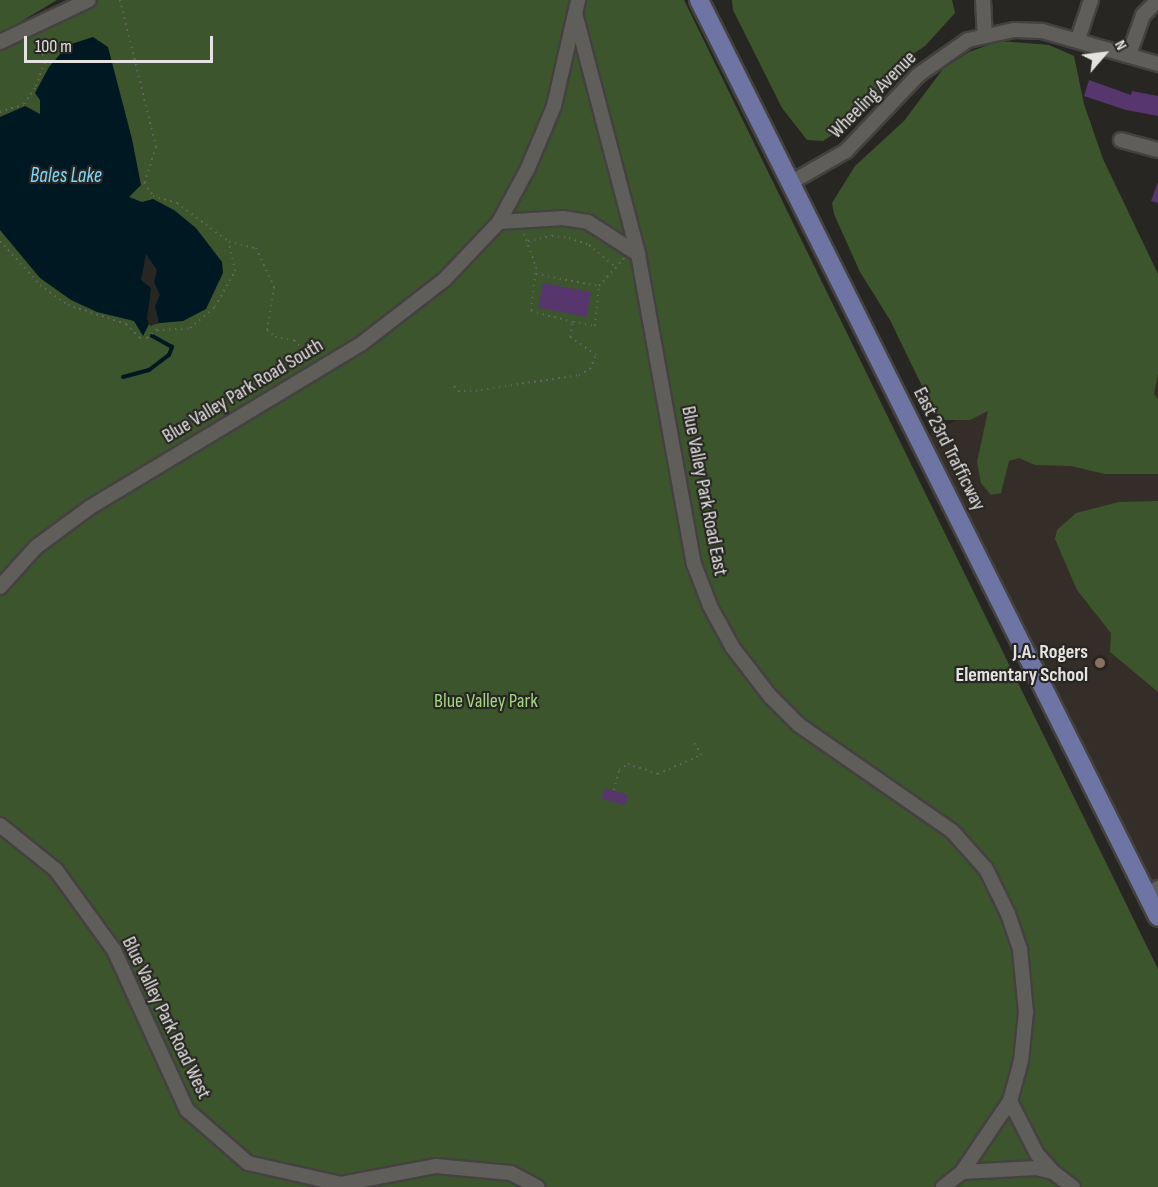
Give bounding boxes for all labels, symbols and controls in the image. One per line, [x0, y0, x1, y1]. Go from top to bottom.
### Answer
scale bar [27, 24, 216, 62]
north arrow [1074, 24, 1134, 84]
text: 100 m [35, 36, 72, 57]
text: N [1110, 37, 1131, 54]
street label: Wheeling Avenue [824, 46, 922, 144]
water label: Bales Lake [30, 163, 102, 189]
street label: Blue Valley Park Road South [158, 334, 328, 448]
street label: East 23rd Trafficway [908, 383, 990, 515]
street label: Blue Valley Park Road East [676, 404, 732, 578]
place label: J.A. Rogers Elementary School [955, 640, 1088, 687]
marker: J.A. Rogers Elementary School [1093, 656, 1107, 670]
park label: Blue Valley Park [434, 689, 538, 713]
street label: Blue Valley Park Road West [116, 933, 216, 1103]

